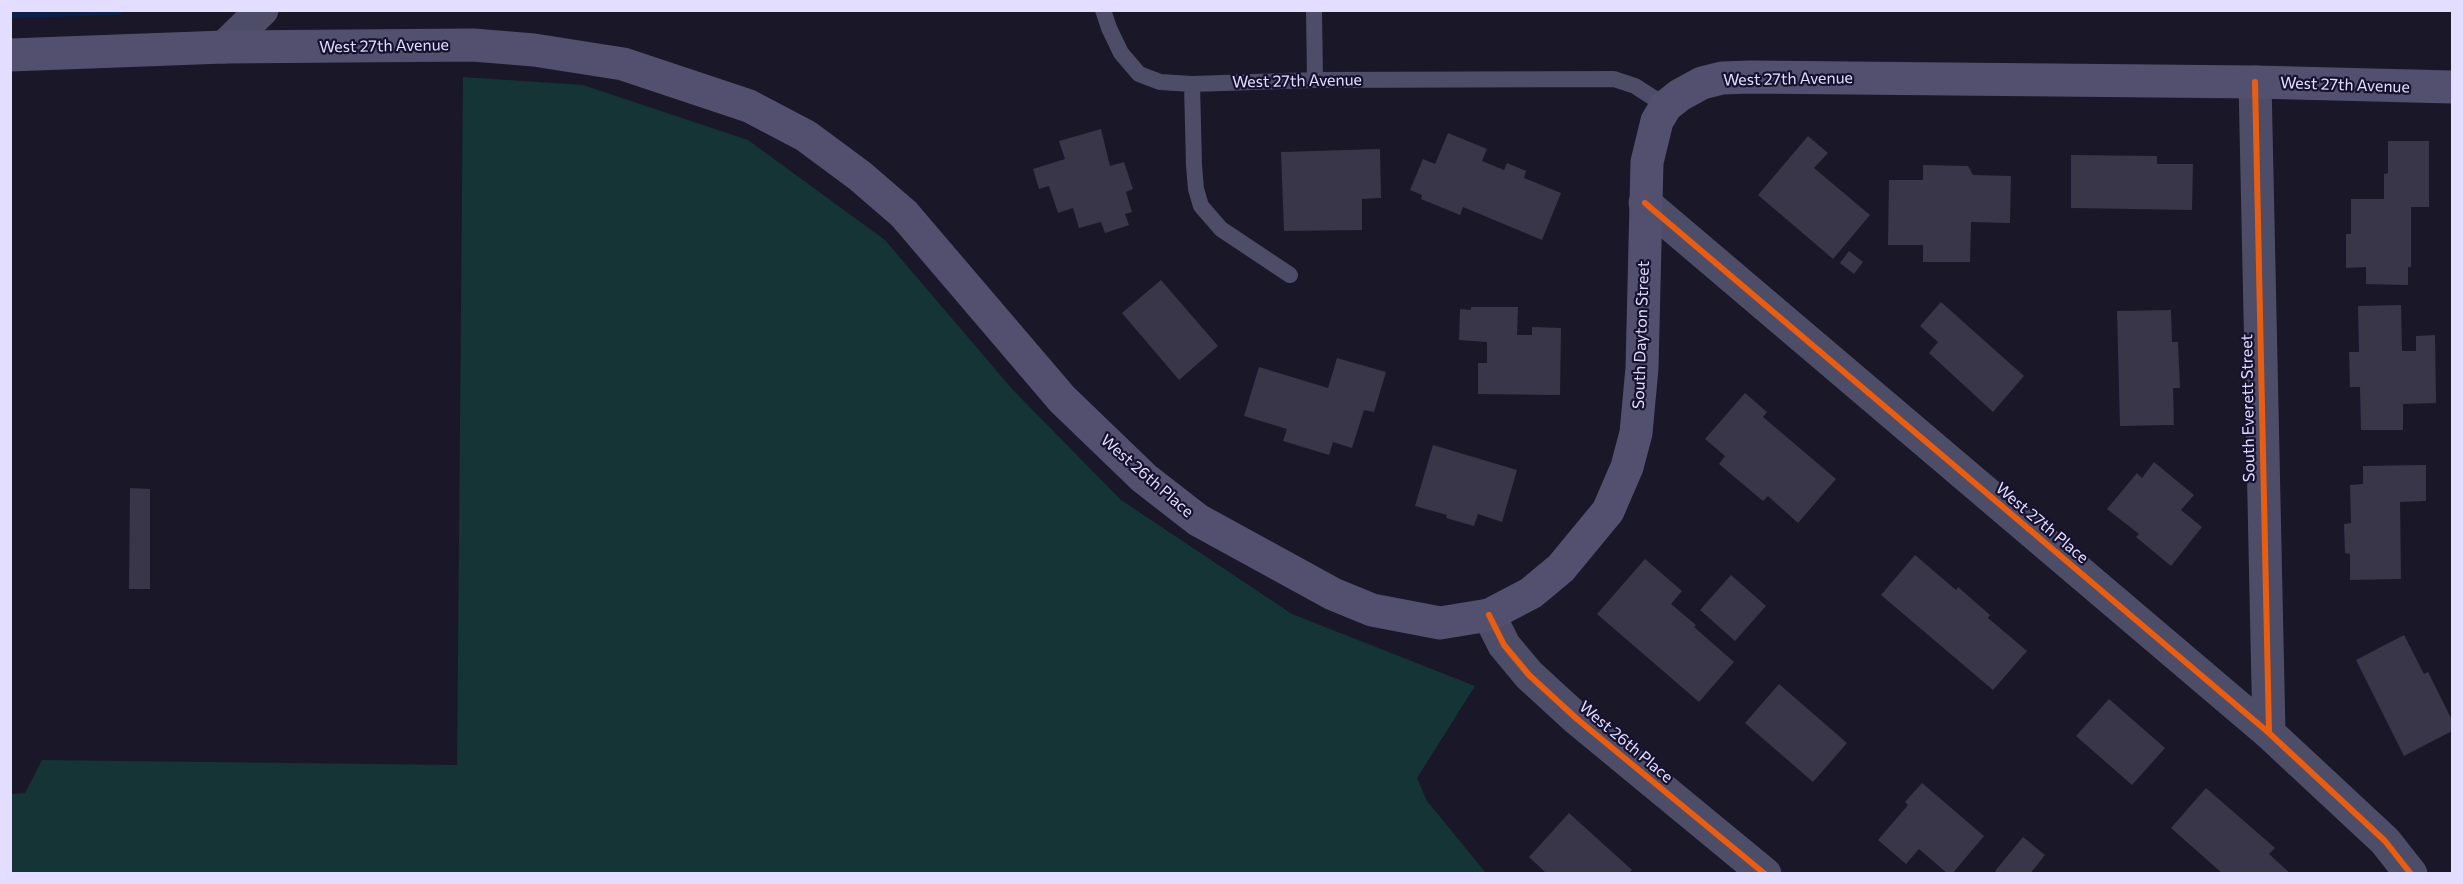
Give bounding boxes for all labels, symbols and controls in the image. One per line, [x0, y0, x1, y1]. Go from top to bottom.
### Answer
street label: West 27th Avenue [319, 35, 449, 57]
street label: West 27th Avenue [1723, 68, 1853, 90]
street label: West 27th Avenue [1232, 70, 1362, 92]
street label: West 27th Avenue [2280, 73, 2410, 97]
street label: South Dayton Street [1629, 261, 1653, 409]
street label: South Everett Street [2237, 334, 2259, 482]
street label: West 26th Place [1097, 430, 1197, 522]
street label: West 27th Place [1992, 479, 2092, 567]
street label: West 26th Place [1575, 697, 1677, 787]

